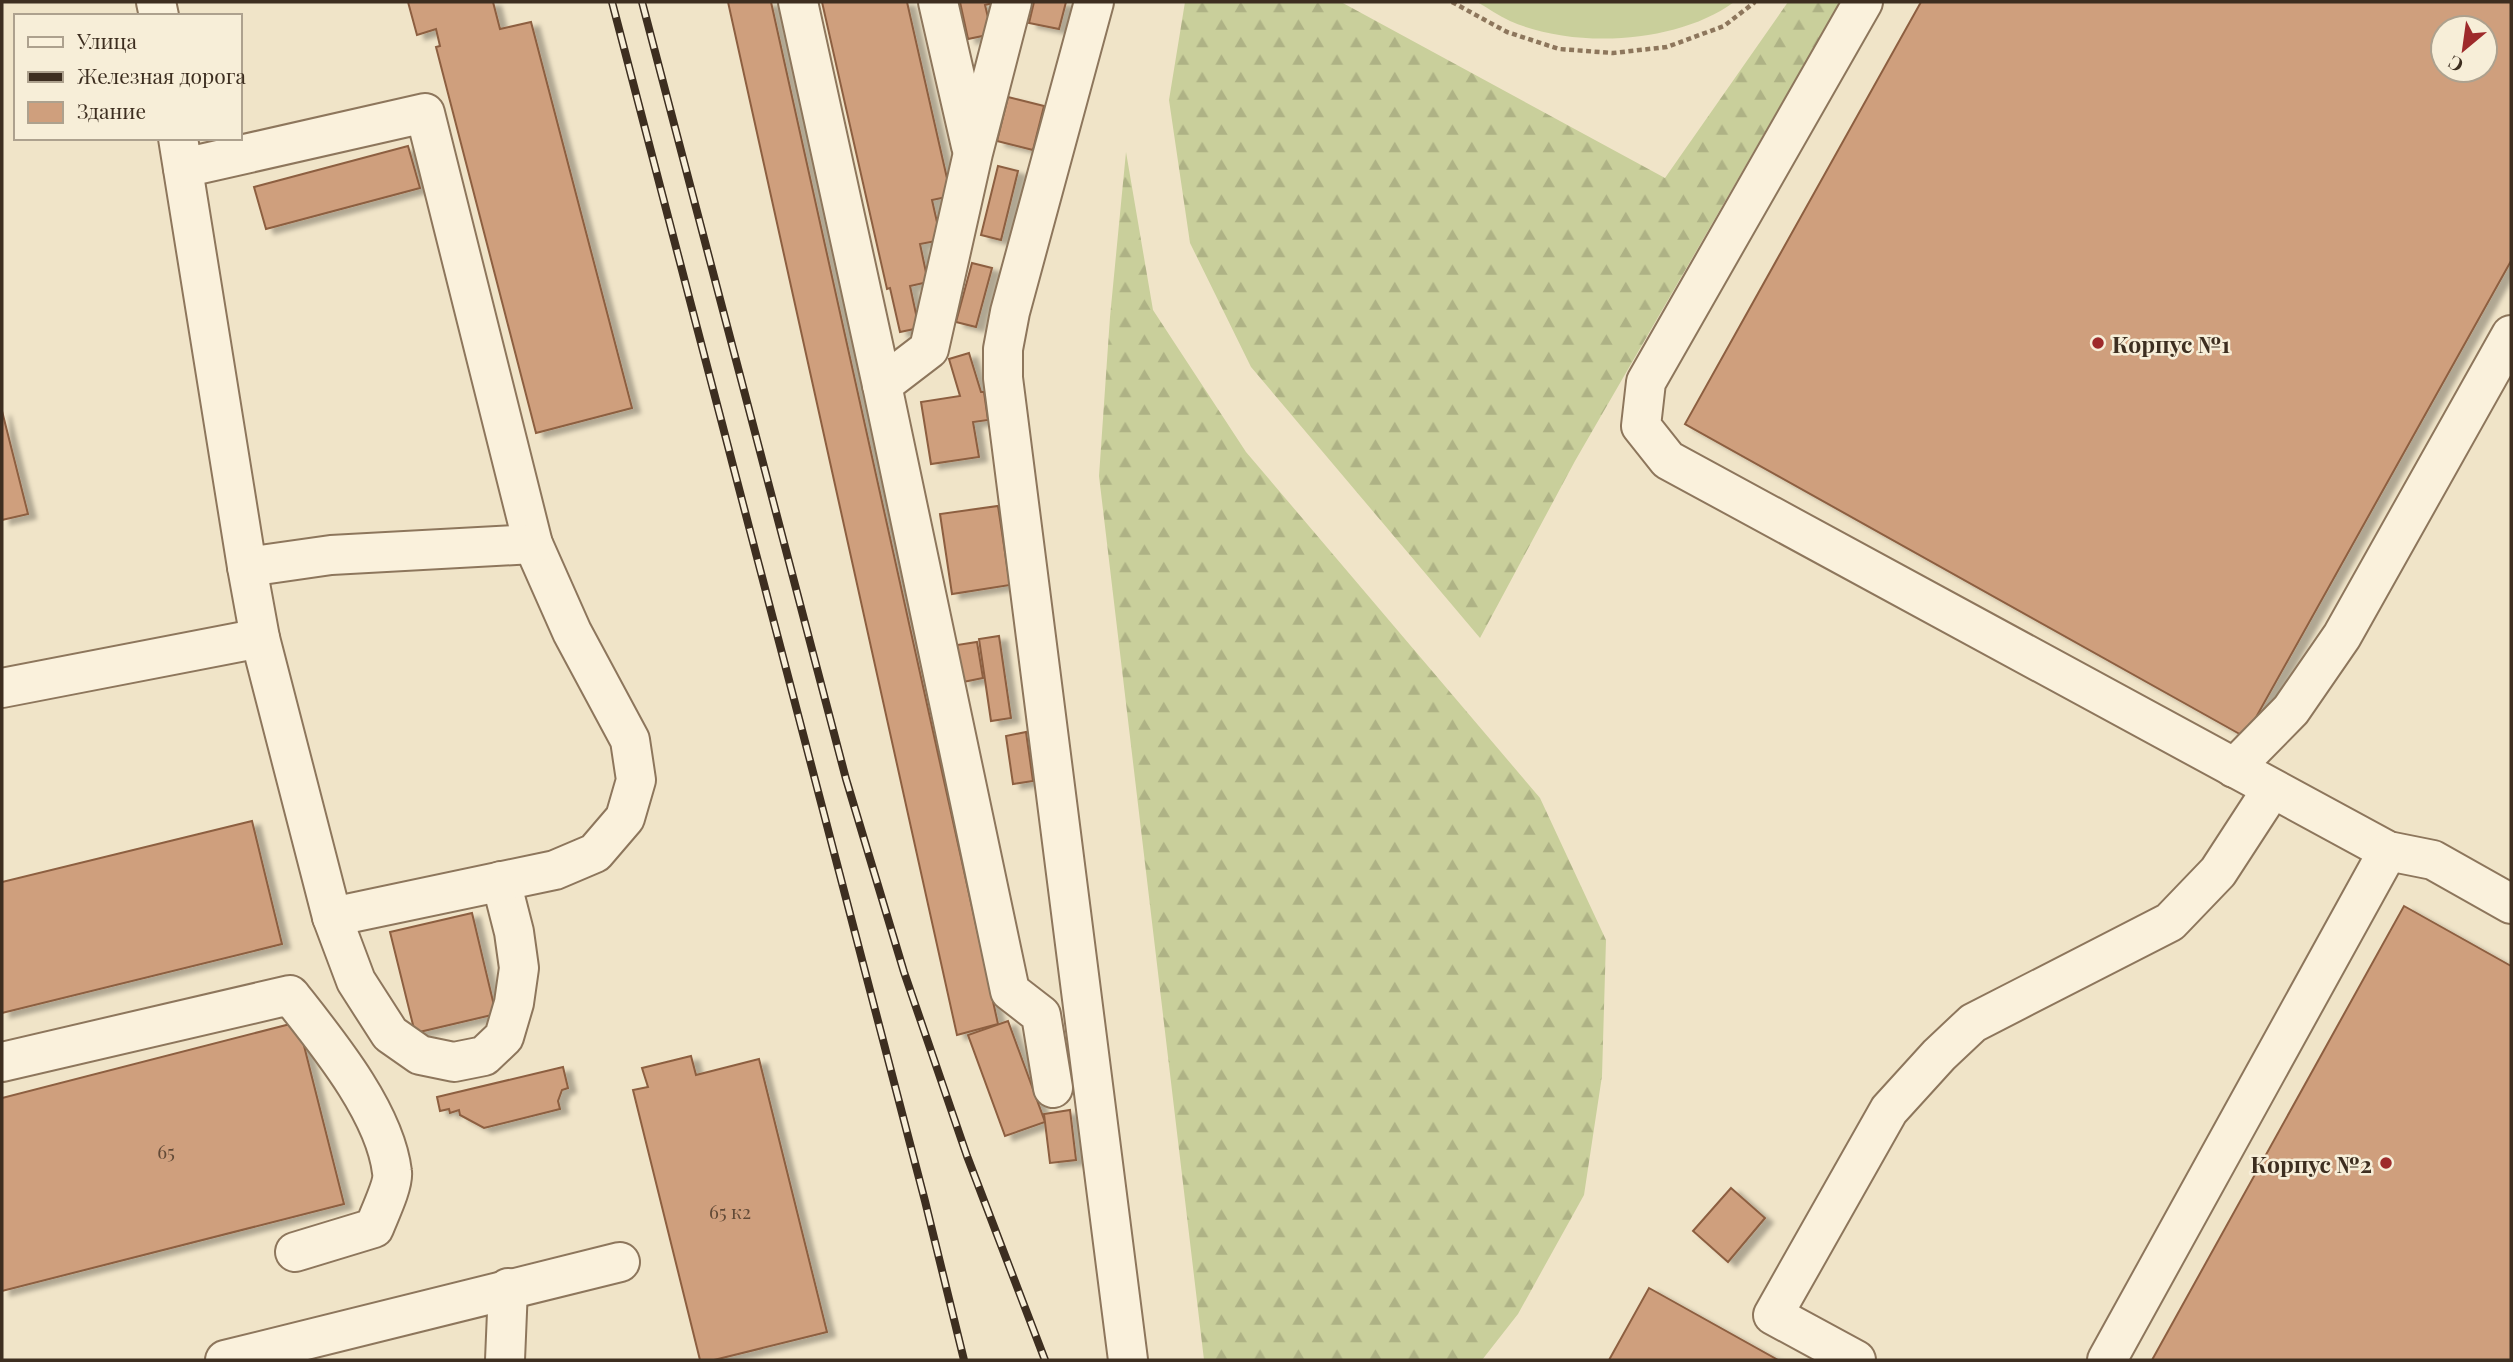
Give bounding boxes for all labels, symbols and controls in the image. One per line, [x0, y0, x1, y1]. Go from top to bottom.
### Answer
legend [14, 14, 242, 140]
north arrow [2429, 14, 2499, 84]
text: Улица [76, 26, 138, 54]
text: С [2443, 50, 2467, 79]
text: Железная дорога [77, 61, 246, 89]
text: Здание [77, 96, 146, 124]
place label: Корпус №1 [2112, 328, 2230, 359]
marker: Корпус №1 [2090, 335, 2106, 351]
house number: 65 [157, 1138, 175, 1164]
place label: Корпус №2 [2251, 1148, 2372, 1179]
marker: Корпус №2 [2378, 1155, 2394, 1171]
house number: 65 к2 [709, 1198, 751, 1224]

